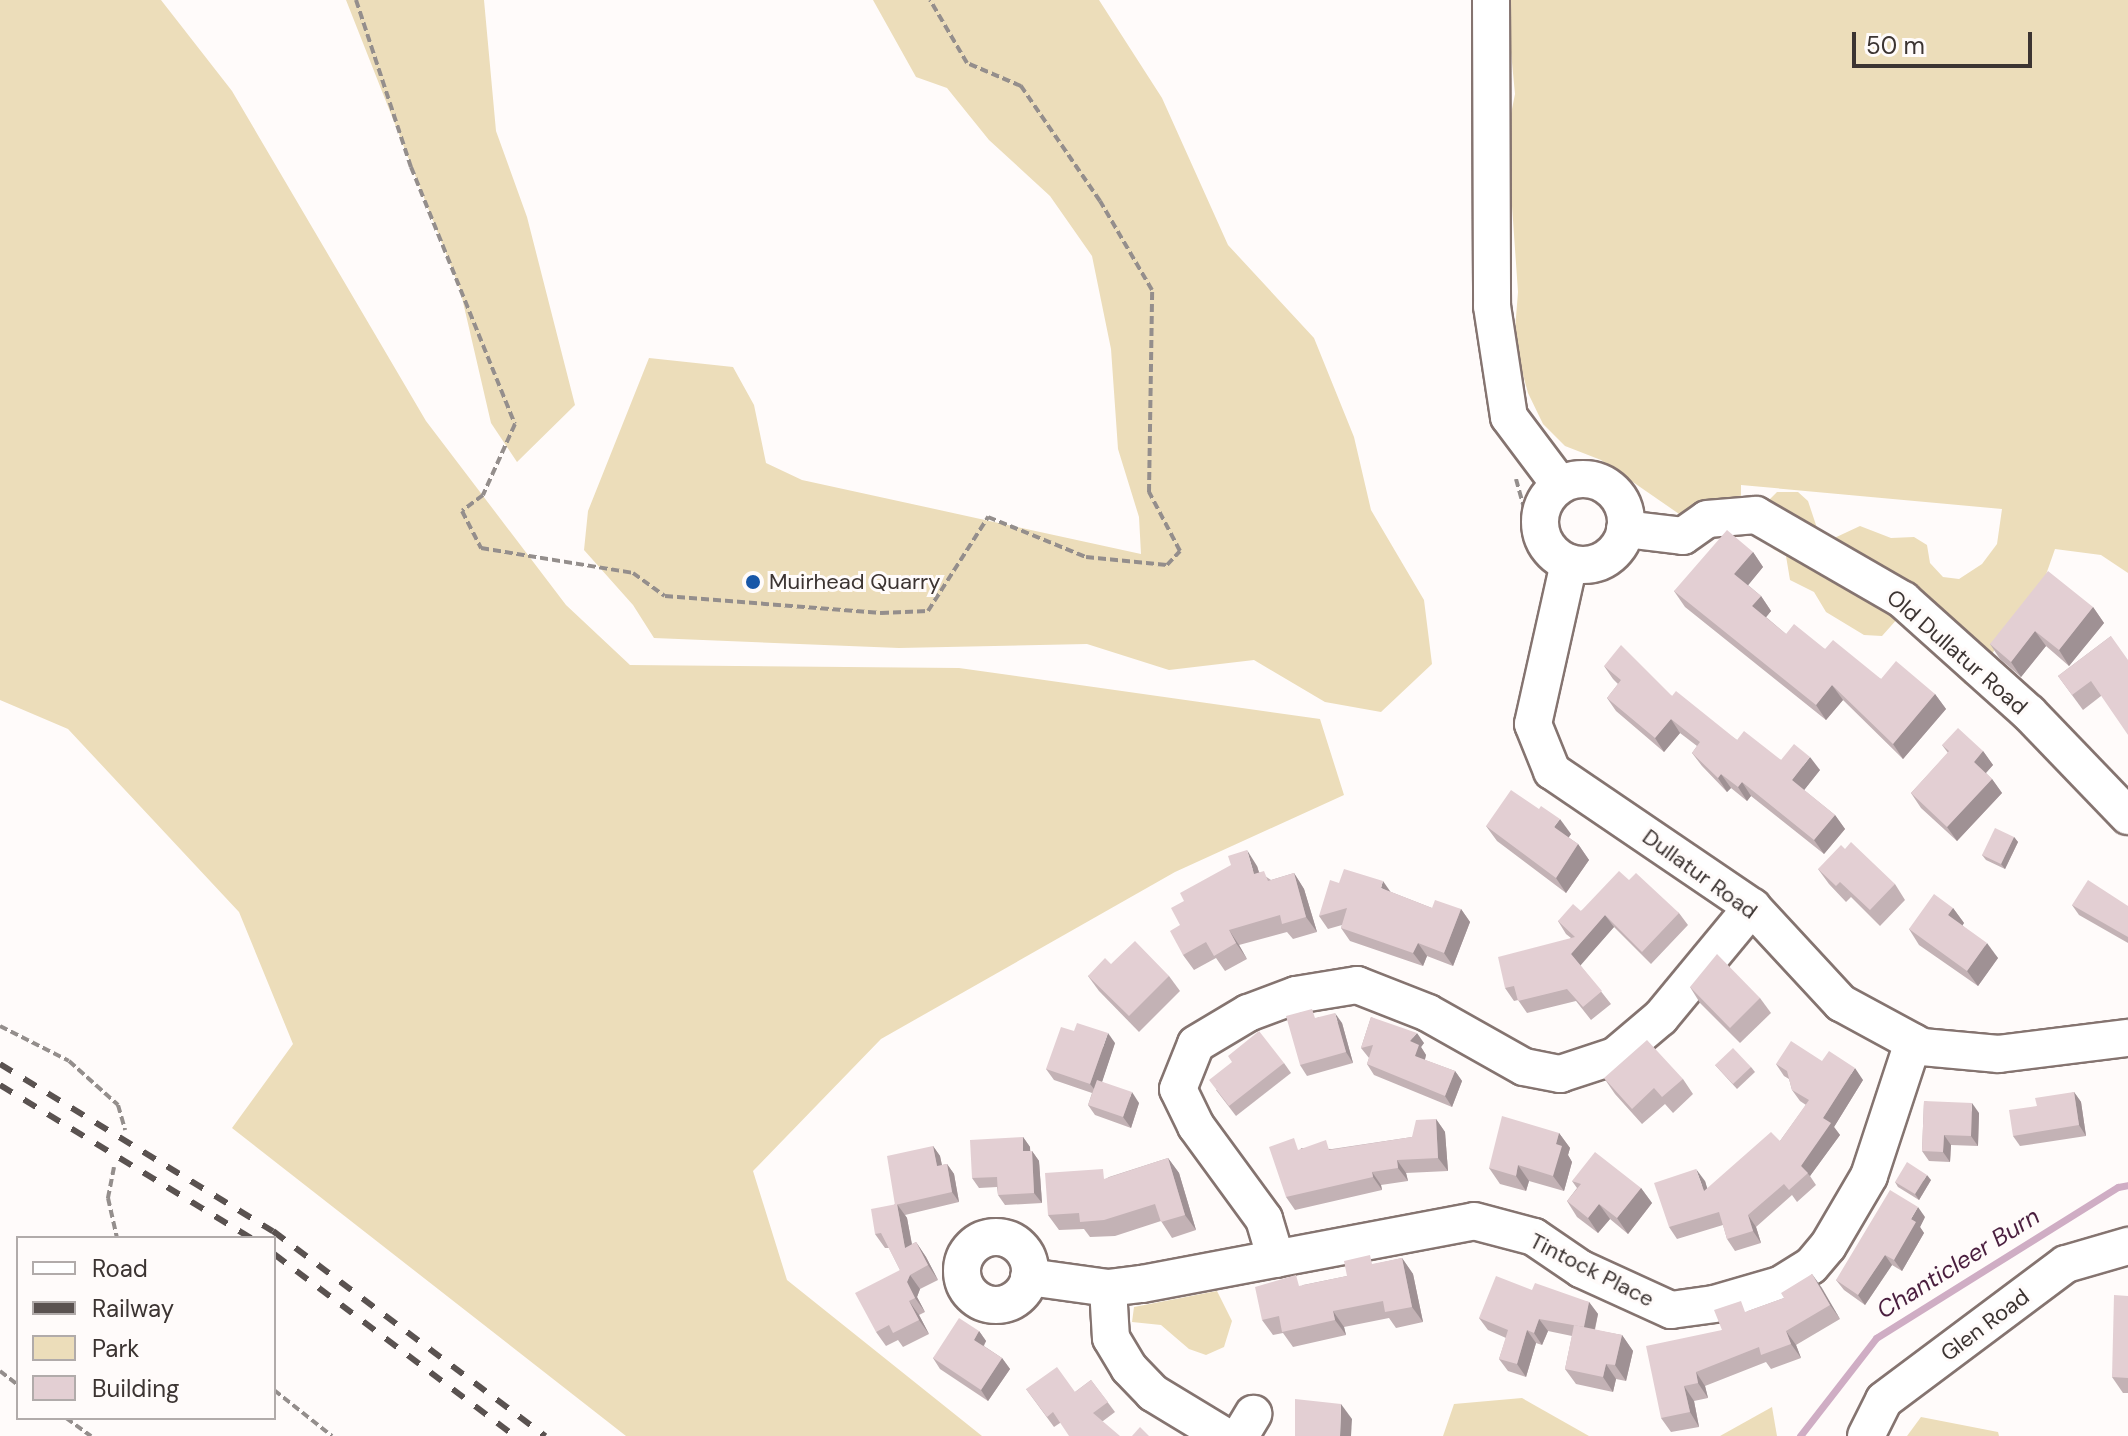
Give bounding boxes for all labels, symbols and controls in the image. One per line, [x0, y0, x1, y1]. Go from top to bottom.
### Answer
scale bar [1856, 16, 2036, 66]
text: 50 m [1866, 30, 1925, 61]
place label: Muirhead Quarry [769, 569, 940, 595]
marker: Muirhead Quarry [744, 573, 762, 591]
street label: Old Dullatur Road [1881, 584, 2033, 720]
street label: Dullatur Road [1637, 823, 1763, 925]
water label: Chanticleer Burn [1871, 1201, 2045, 1325]
street label: Tintock Place [1525, 1227, 1659, 1313]
legend [16, 1236, 276, 1420]
text: Road [92, 1253, 148, 1284]
street label: Glen Road [1936, 1283, 2034, 1367]
text: Railway [92, 1293, 174, 1324]
text: Park [92, 1333, 139, 1364]
text: Building [92, 1373, 179, 1404]

